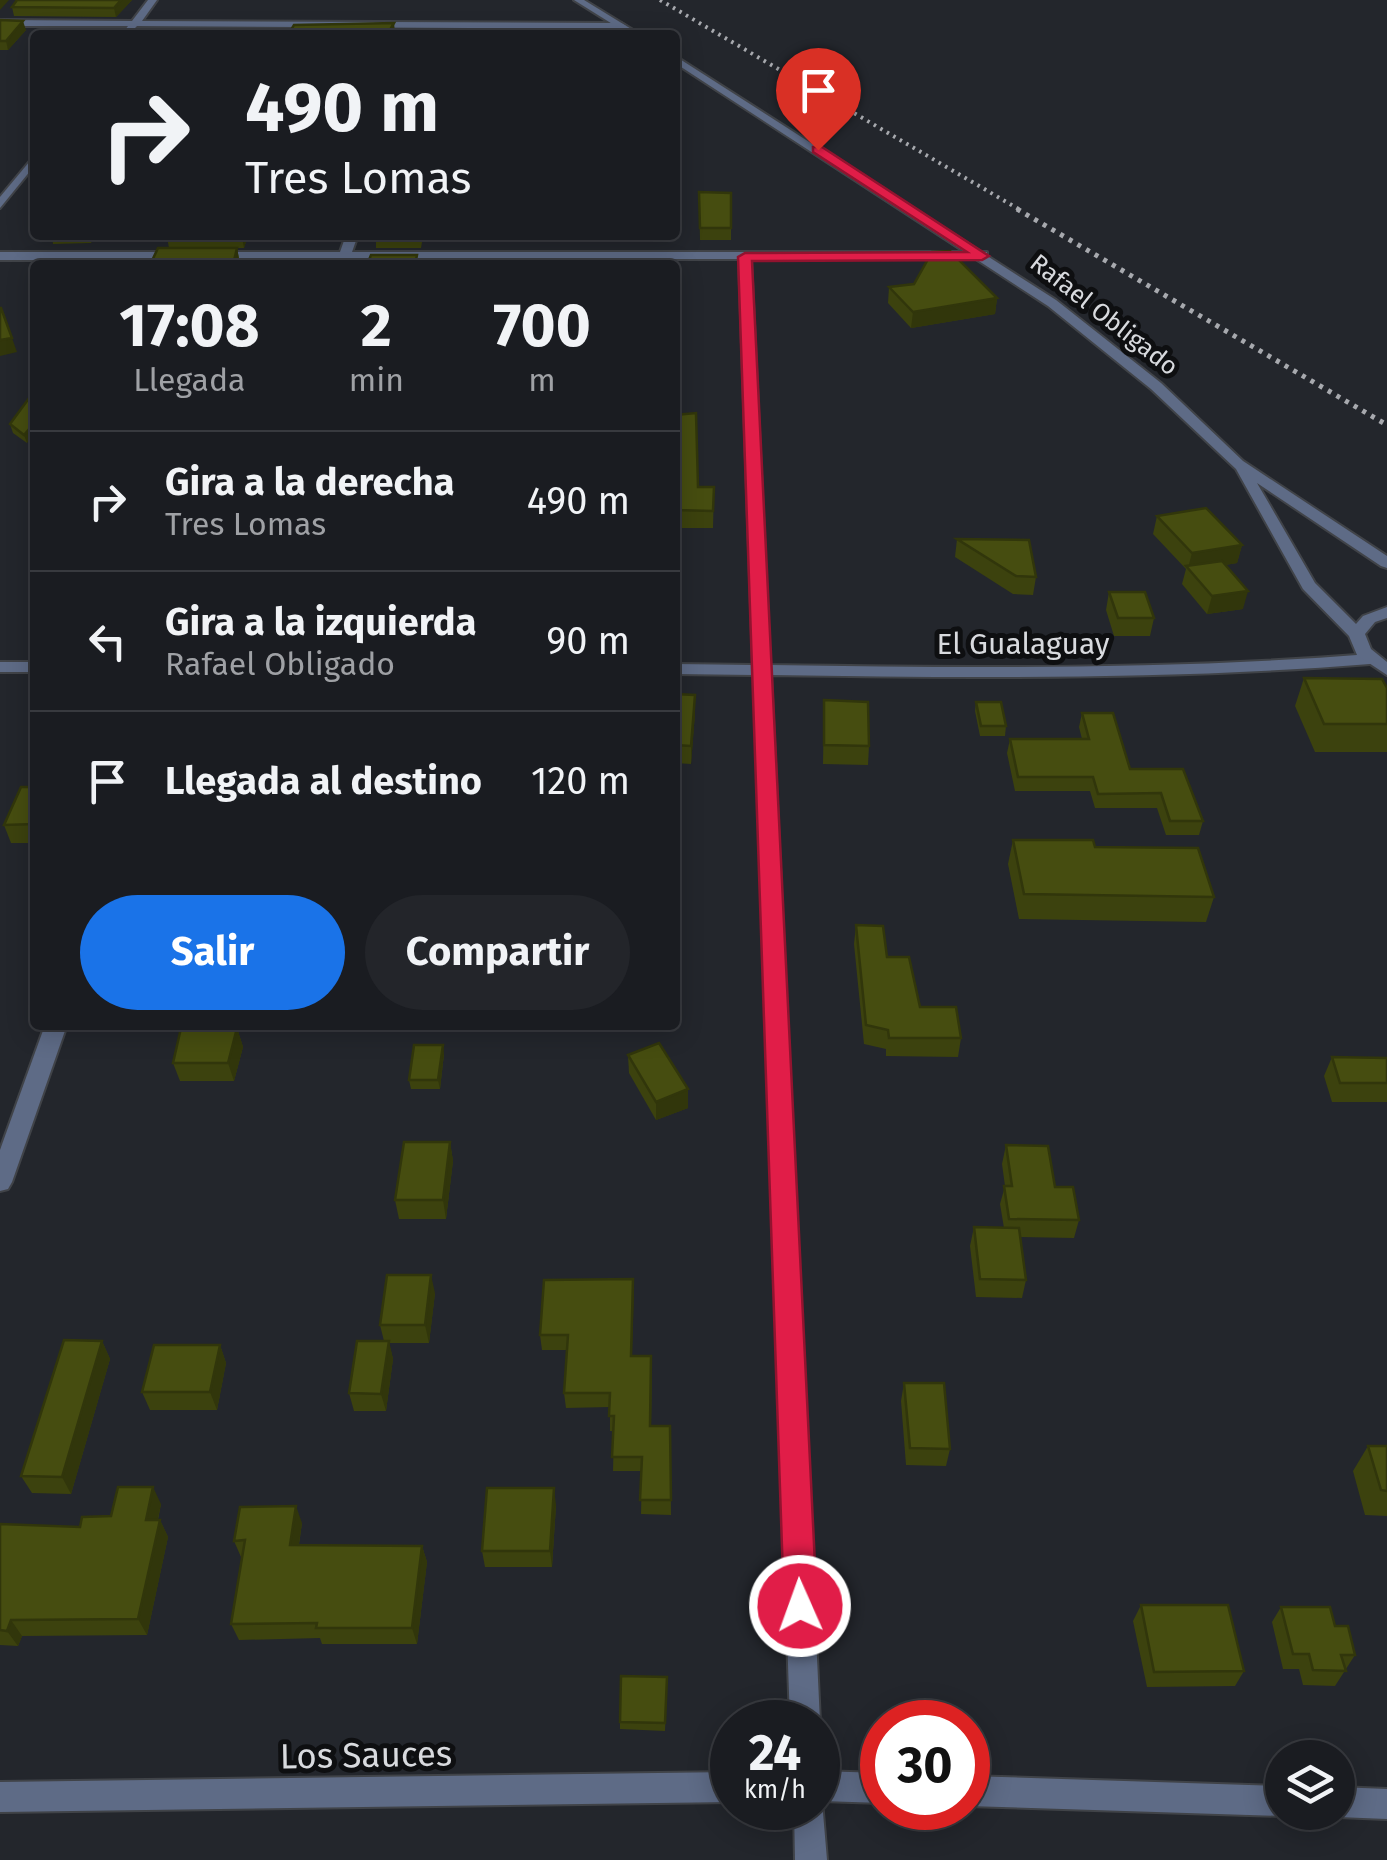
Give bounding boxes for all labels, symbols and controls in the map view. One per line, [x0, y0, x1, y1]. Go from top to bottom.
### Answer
pin [776, 48, 861, 151]
icon: arrive [791, 63, 846, 118]
text: 490 m [245, 66, 439, 150]
icon: right [80, 70, 210, 200]
text: Tres Lomas [245, 151, 472, 205]
street label: Rafael Obligado [1024, 248, 1184, 382]
text: 17:08 [119, 290, 260, 362]
text: 2 [361, 290, 392, 362]
text: 700 [493, 290, 591, 362]
text: Llegada [133, 361, 245, 399]
text: min [349, 361, 404, 399]
text: m [528, 361, 556, 399]
text: Gira a la derecha [165, 459, 455, 505]
icon: right [80, 474, 135, 529]
text: 490 m [527, 478, 630, 524]
text: Tres Lomas [165, 505, 326, 543]
text: Gira a la izquierda [165, 599, 477, 645]
icon: left [80, 614, 135, 669]
text: 90 m [546, 618, 630, 664]
street label: El Gualaguay [936, 626, 1110, 662]
text: Rafael Obligado [165, 645, 395, 683]
icon: arrive [80, 754, 135, 809]
text: Llegada al destino [165, 758, 482, 804]
text: 120 m [531, 758, 630, 804]
button: Salir [80, 895, 345, 1010]
button: Compartir [365, 895, 630, 1010]
position arrow [748, 1554, 852, 1658]
speed limit sign: 30 [860, 1700, 990, 1830]
text: 24 [749, 1723, 801, 1783]
street label: Los Sauces [279, 1732, 453, 1778]
map controls [1265, 1740, 1355, 1830]
button: layers [1265, 1740, 1355, 1830]
text: km/h [744, 1775, 806, 1805]

